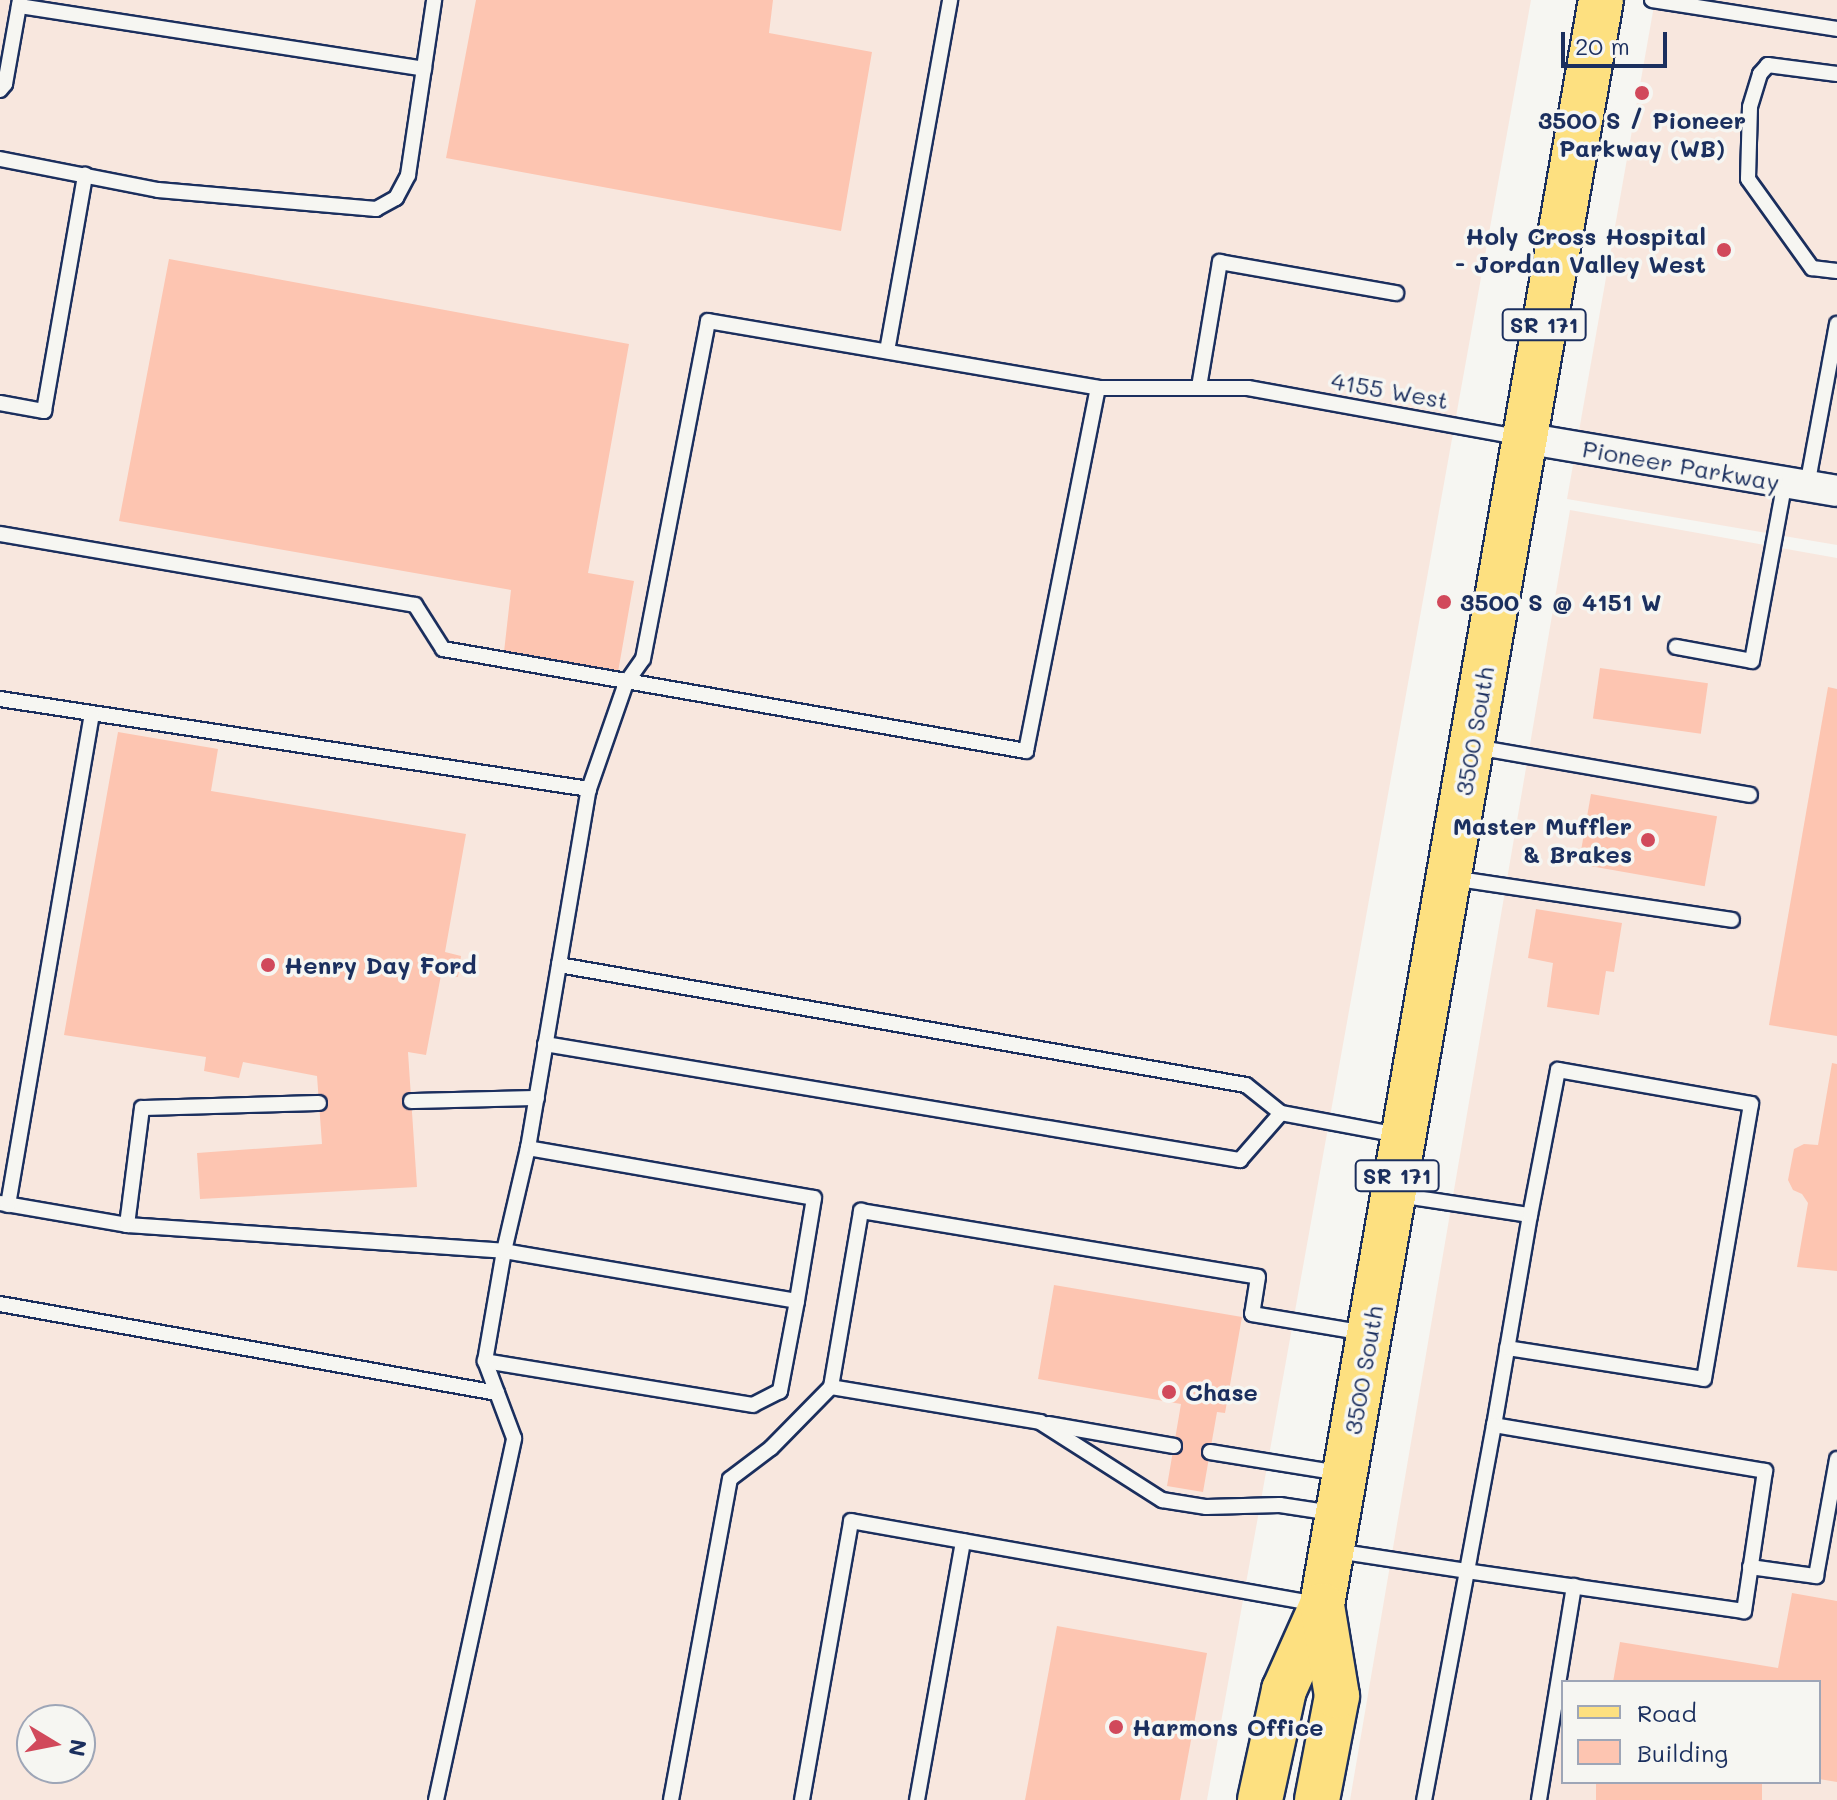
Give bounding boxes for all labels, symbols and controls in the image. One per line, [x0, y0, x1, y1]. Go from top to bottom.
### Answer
scale bar [1565, 16, 1671, 66]
text: 20 m [1575, 30, 1630, 61]
marker: 3500 S / Pioneer Parkway (WB) [1633, 84, 1651, 102]
place label: 3500 S / Pioneer Parkway (WB) [1538, 106, 1746, 162]
place label: Holy Cross Hospital - Jordan Valley West [1455, 222, 1706, 278]
marker: Holy Cross Hospital - Jordan Valley West [1713, 239, 1735, 261]
road number: SR 171 [1500, 307, 1588, 343]
street label: 4155 West [1329, 366, 1451, 414]
street label: Pioneer Parkway [1580, 433, 1782, 497]
place label: 3500 S @ 4151 W [1460, 588, 1661, 616]
marker: 3500 S @ 4151 W [1435, 593, 1453, 611]
street label: 3500 South [1449, 664, 1499, 798]
place label: Master Muffler & Brakes [1453, 812, 1632, 868]
marker: Master Muffler & Brakes [1639, 831, 1657, 849]
place label: Henry Day Ford [284, 951, 477, 979]
marker: Henry Day Ford [259, 956, 277, 974]
road number: SR 171 [1353, 1158, 1441, 1194]
street label: 3500 South [1338, 1303, 1388, 1437]
place label: Chase [1185, 1378, 1258, 1406]
marker: Chase [1160, 1383, 1178, 1401]
legend [1561, 1680, 1821, 1784]
text: Road [1637, 1697, 1697, 1728]
north arrow [16, 1704, 96, 1784]
place label: Harmons Office [1132, 1713, 1323, 1741]
marker: Harmons Office [1107, 1718, 1125, 1736]
text: N [62, 1737, 94, 1759]
text: Building [1637, 1737, 1728, 1768]

